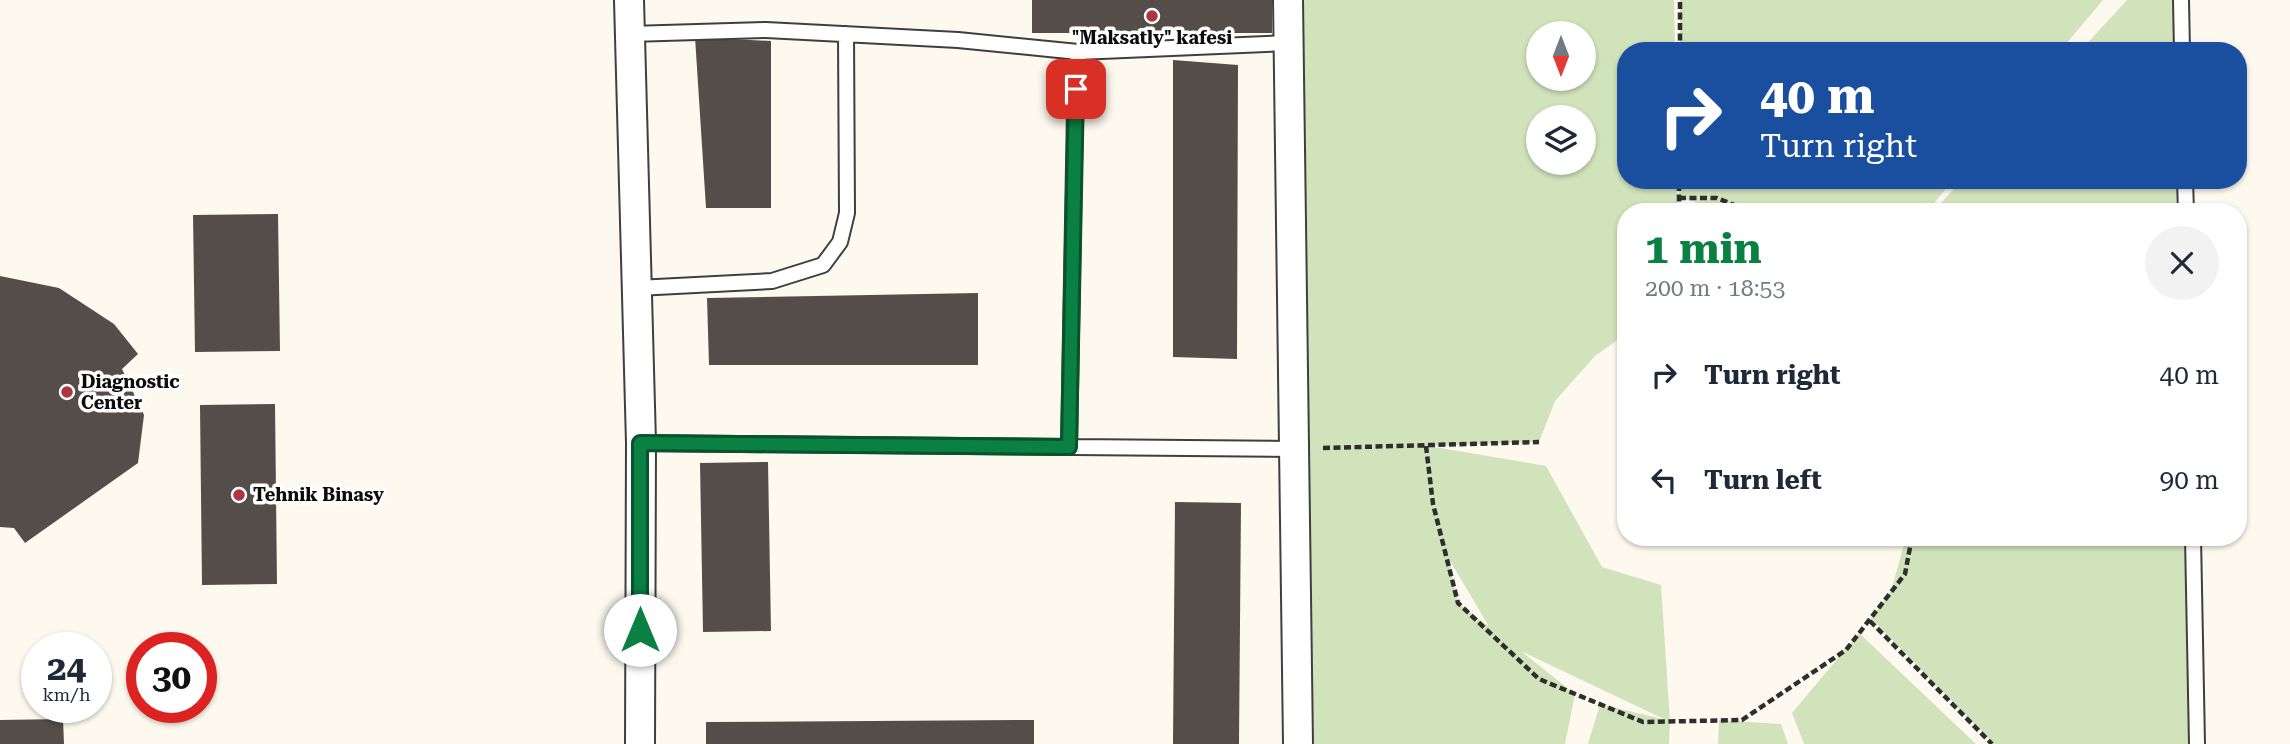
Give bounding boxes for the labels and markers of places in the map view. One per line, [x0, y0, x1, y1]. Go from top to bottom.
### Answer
marker: "Maksatly" kafesi [1144, 8, 1160, 24]
place label: "Maksatly" kafesi [1072, 27, 1232, 48]
pin [1046, 59, 1106, 119]
place label: Diagnostic Center [81, 371, 180, 413]
marker: Diagnostic Center [59, 384, 75, 400]
place label: Tehnik Binasy [253, 484, 384, 505]
marker: Tehnik Binasy [231, 487, 247, 503]

